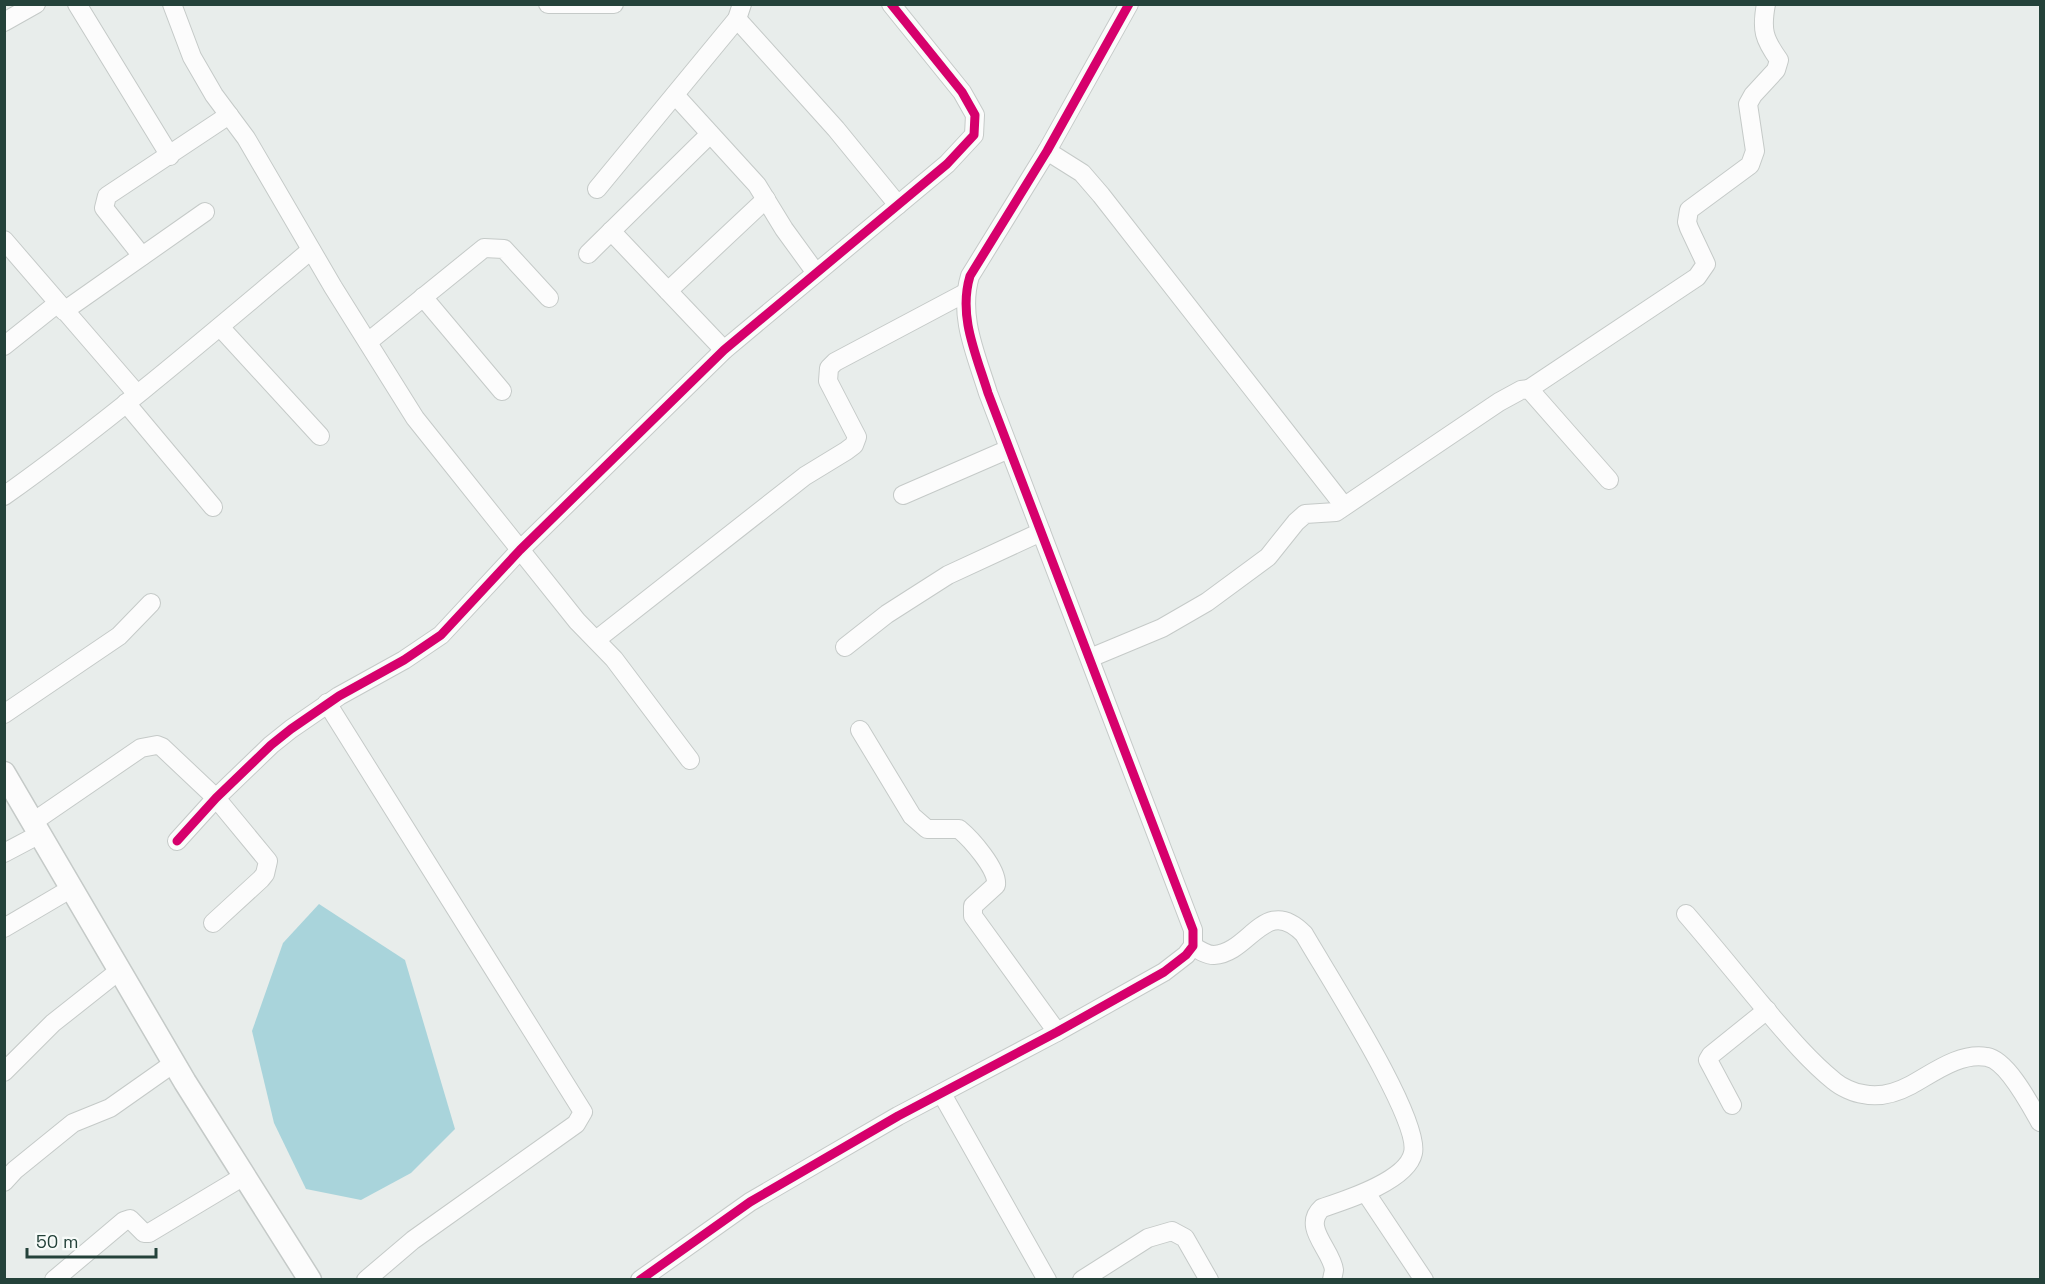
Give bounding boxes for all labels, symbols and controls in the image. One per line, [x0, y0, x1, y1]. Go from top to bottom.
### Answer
scale bar [27, 1221, 156, 1259]
text: 50 m [36, 1230, 78, 1253]

